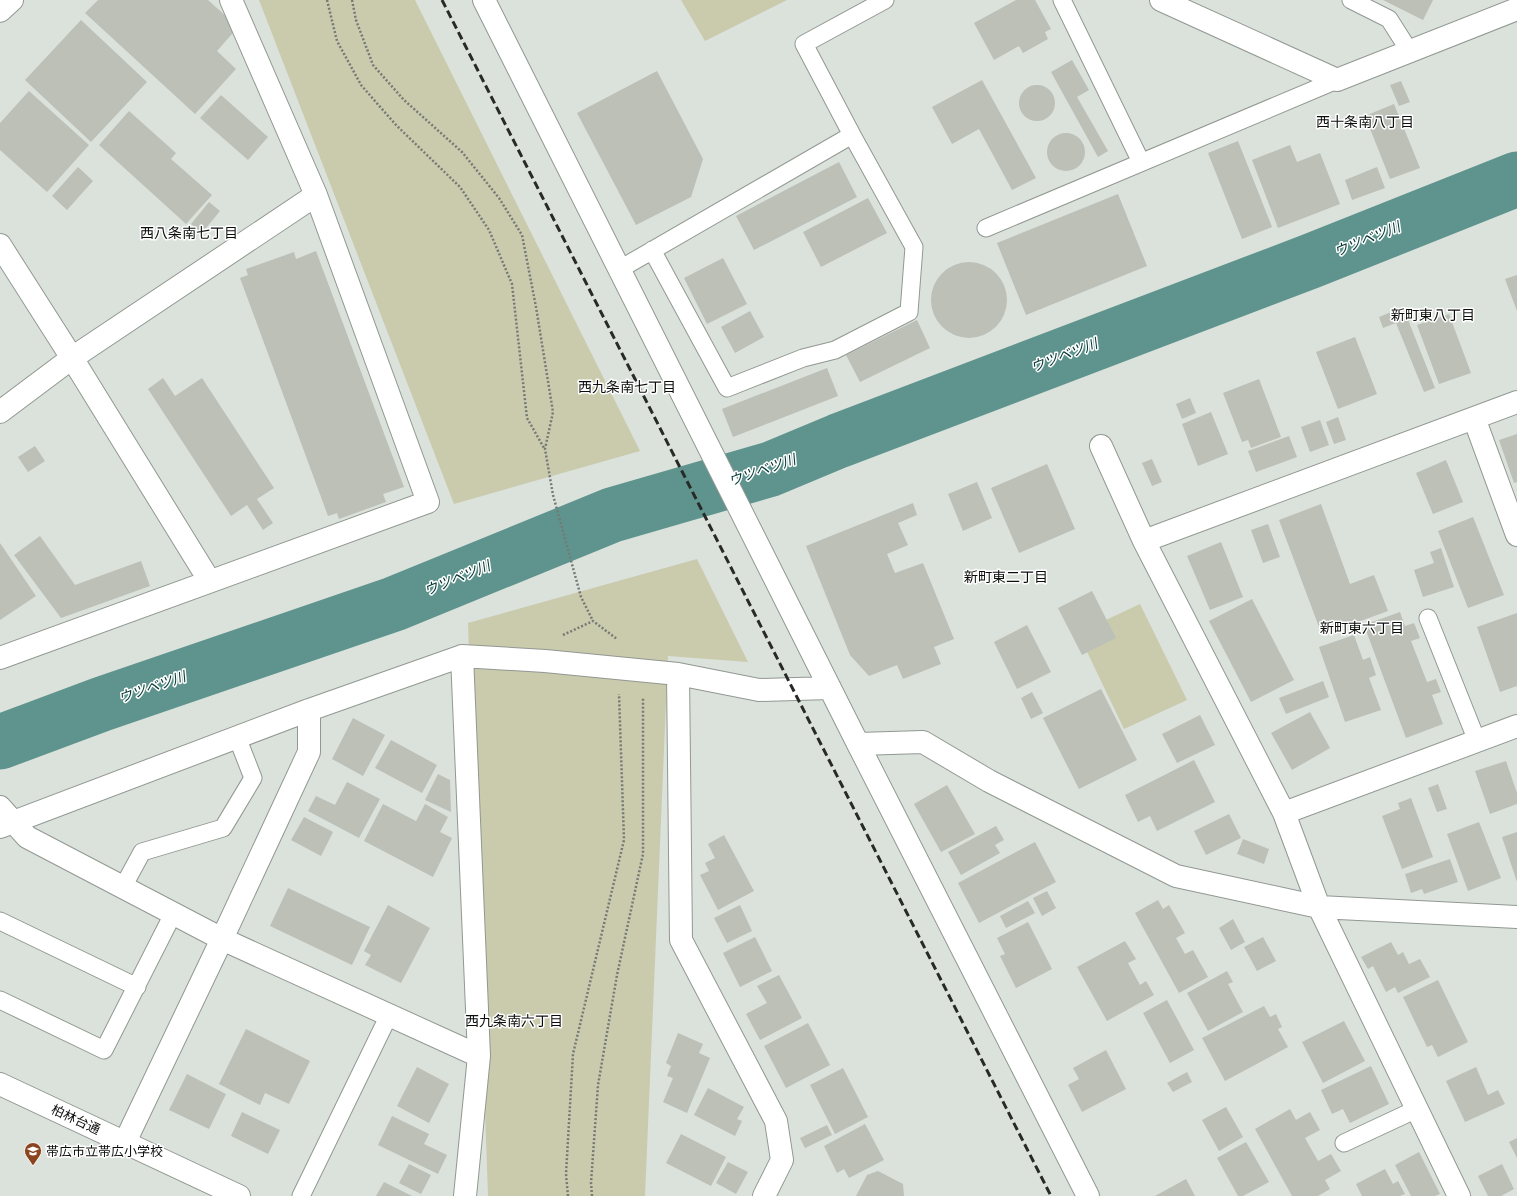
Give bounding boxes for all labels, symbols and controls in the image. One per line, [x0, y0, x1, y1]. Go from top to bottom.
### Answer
district label: 西十条南八丁目 [1316, 113, 1414, 131]
water label: ウツベツ川 [1331, 217, 1405, 260]
district label: 西八条南七丁目 [140, 224, 238, 242]
district label: 新町東八丁目 [1391, 306, 1475, 324]
water label: ウツベツ川 [1028, 333, 1102, 376]
district label: 西九条南七丁目 [578, 378, 676, 396]
water label: ウツベツ川 [726, 449, 800, 490]
water label: ウツベツ川 [421, 556, 495, 599]
district label: 新町東二丁目 [964, 568, 1048, 586]
district label: 新町東六丁目 [1320, 619, 1404, 637]
water label: ウツベツ川 [116, 666, 190, 707]
district label: 西九条南六丁目 [465, 1012, 563, 1030]
street label: 柏林台通 [49, 1101, 103, 1137]
school or university icon: 帯広市立帯広小学校 [23, 1141, 43, 1166]
place label: 帯広市立帯広小学校 [46, 1143, 163, 1159]

